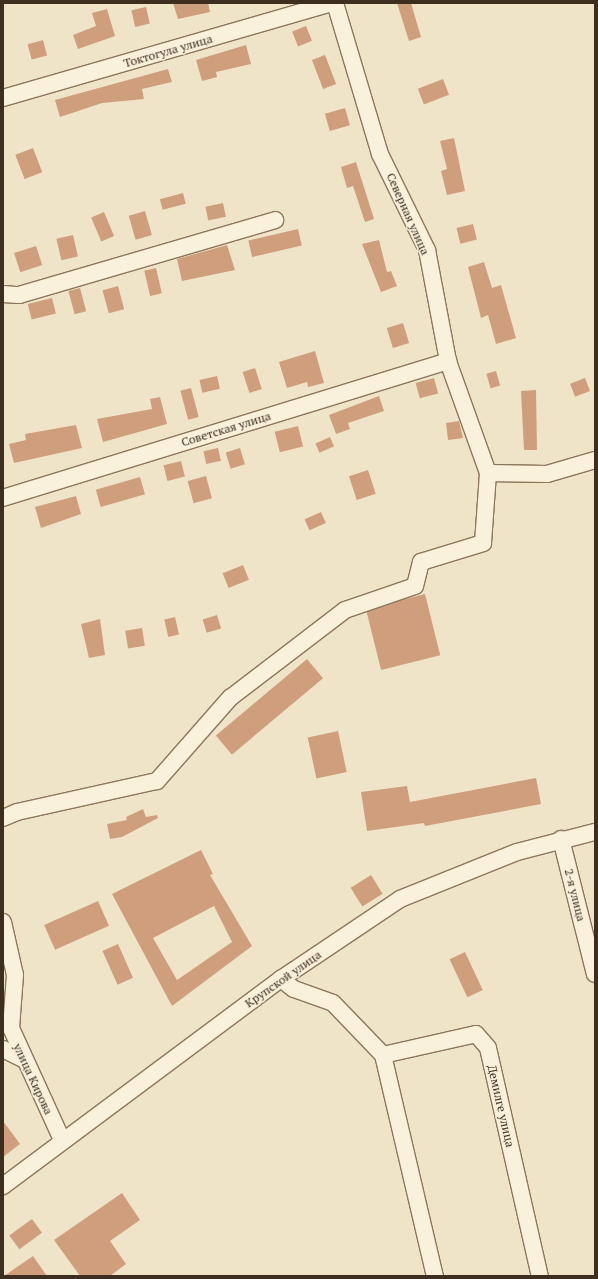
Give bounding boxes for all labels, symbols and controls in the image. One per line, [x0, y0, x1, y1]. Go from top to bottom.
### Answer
street label: Токтогула улица [122, 31, 214, 71]
street label: Северная улица [383, 171, 433, 257]
street label: Советская улица [179, 409, 273, 449]
street label: 2-я улица [562, 867, 588, 923]
street label: Крупской улица [242, 947, 324, 1011]
street label: улица Кирова [10, 1041, 56, 1117]
street label: Демилге улица [485, 1063, 517, 1149]

